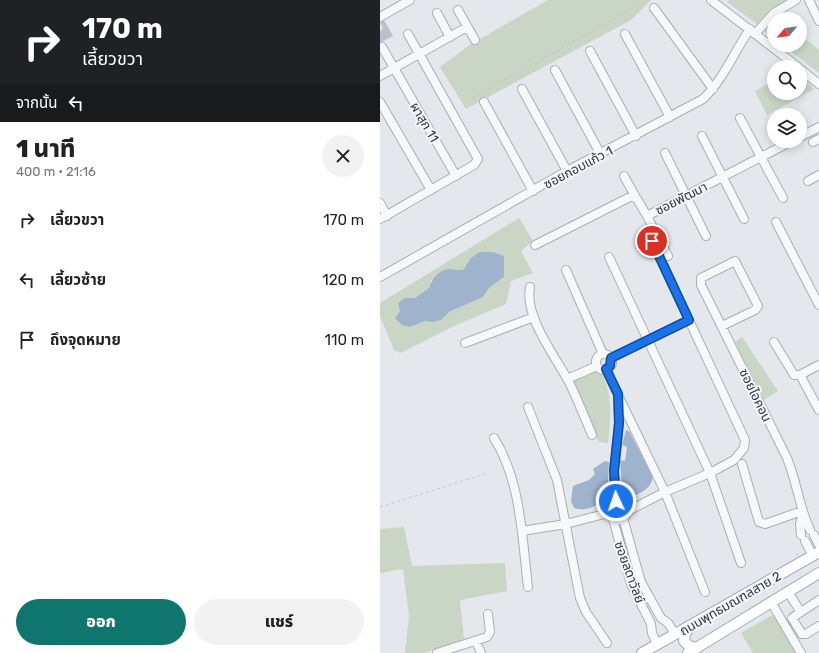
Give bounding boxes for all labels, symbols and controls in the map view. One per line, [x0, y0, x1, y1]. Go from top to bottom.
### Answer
text: 170 m [82, 12, 163, 45]
north arrow [767, 12, 807, 52]
map controls [767, 12, 807, 148]
icon: right [16, 16, 68, 68]
text: เลี้ยวขวา [82, 48, 143, 70]
button: search [767, 60, 807, 100]
icon: left [65, 92, 87, 114]
text: จากนั้น [16, 94, 57, 112]
street label: ผาสุก 11 [407, 100, 442, 145]
button: layers [767, 108, 807, 148]
text: 1 นาที [16, 135, 76, 163]
button: close [322, 135, 364, 177]
street label: ซอยกอบแก้ว 1 [541, 143, 615, 192]
text: 400 m · 21:16 [16, 164, 96, 179]
street label: ซอยพัฒนา [653, 179, 710, 218]
icon: right [16, 209, 38, 231]
text: เลี้ยวขวา [50, 211, 104, 229]
text: 170 m [323, 211, 364, 229]
pin [635, 224, 669, 258]
icon: arrive [641, 230, 663, 252]
icon: left [16, 269, 38, 291]
text: เลี้ยวซ้าย [50, 271, 106, 289]
text: 120 m [322, 271, 364, 289]
icon: arrive [16, 329, 38, 351]
text: ถึงจุดหมาย [50, 331, 121, 349]
text: 110 m [325, 331, 364, 349]
street label: ซอยไอคอน [736, 366, 775, 424]
position arrow [595, 480, 637, 522]
street label: ซอยลดาวัลย์ [611, 539, 648, 605]
street label: ถนนพุทธมณฑลสาย 2 [677, 568, 784, 639]
button: ออก [16, 599, 186, 645]
button: แชร์ [194, 599, 364, 645]

